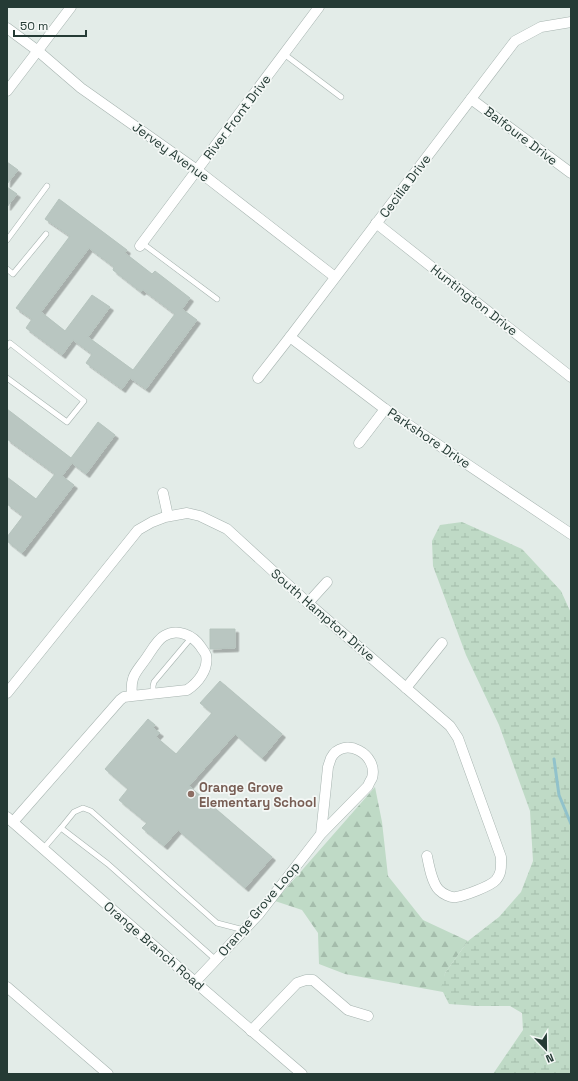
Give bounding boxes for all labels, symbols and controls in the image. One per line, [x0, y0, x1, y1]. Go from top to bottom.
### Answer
scale bar [14, 12, 86, 38]
text: 50 m [20, 18, 48, 34]
street label: River Front Drive [200, 71, 274, 163]
street label: Balfoure Drive [481, 103, 561, 169]
street label: Jervey Avenue [129, 118, 213, 186]
street label: Cecilia Drive [376, 151, 434, 221]
street label: Huntington Drive [427, 261, 521, 339]
street label: Parkshore Drive [384, 404, 474, 472]
street label: South Hampton Drive [267, 565, 379, 665]
place label: Orange Grove Elementary School [199, 779, 316, 811]
marker: Orange Grove Elementary School [186, 789, 196, 799]
street label: Orange Grove Loop [214, 858, 304, 960]
street label: Orange Branch Road [100, 898, 208, 994]
north arrow [526, 1029, 566, 1069]
text: N [544, 1050, 556, 1066]

